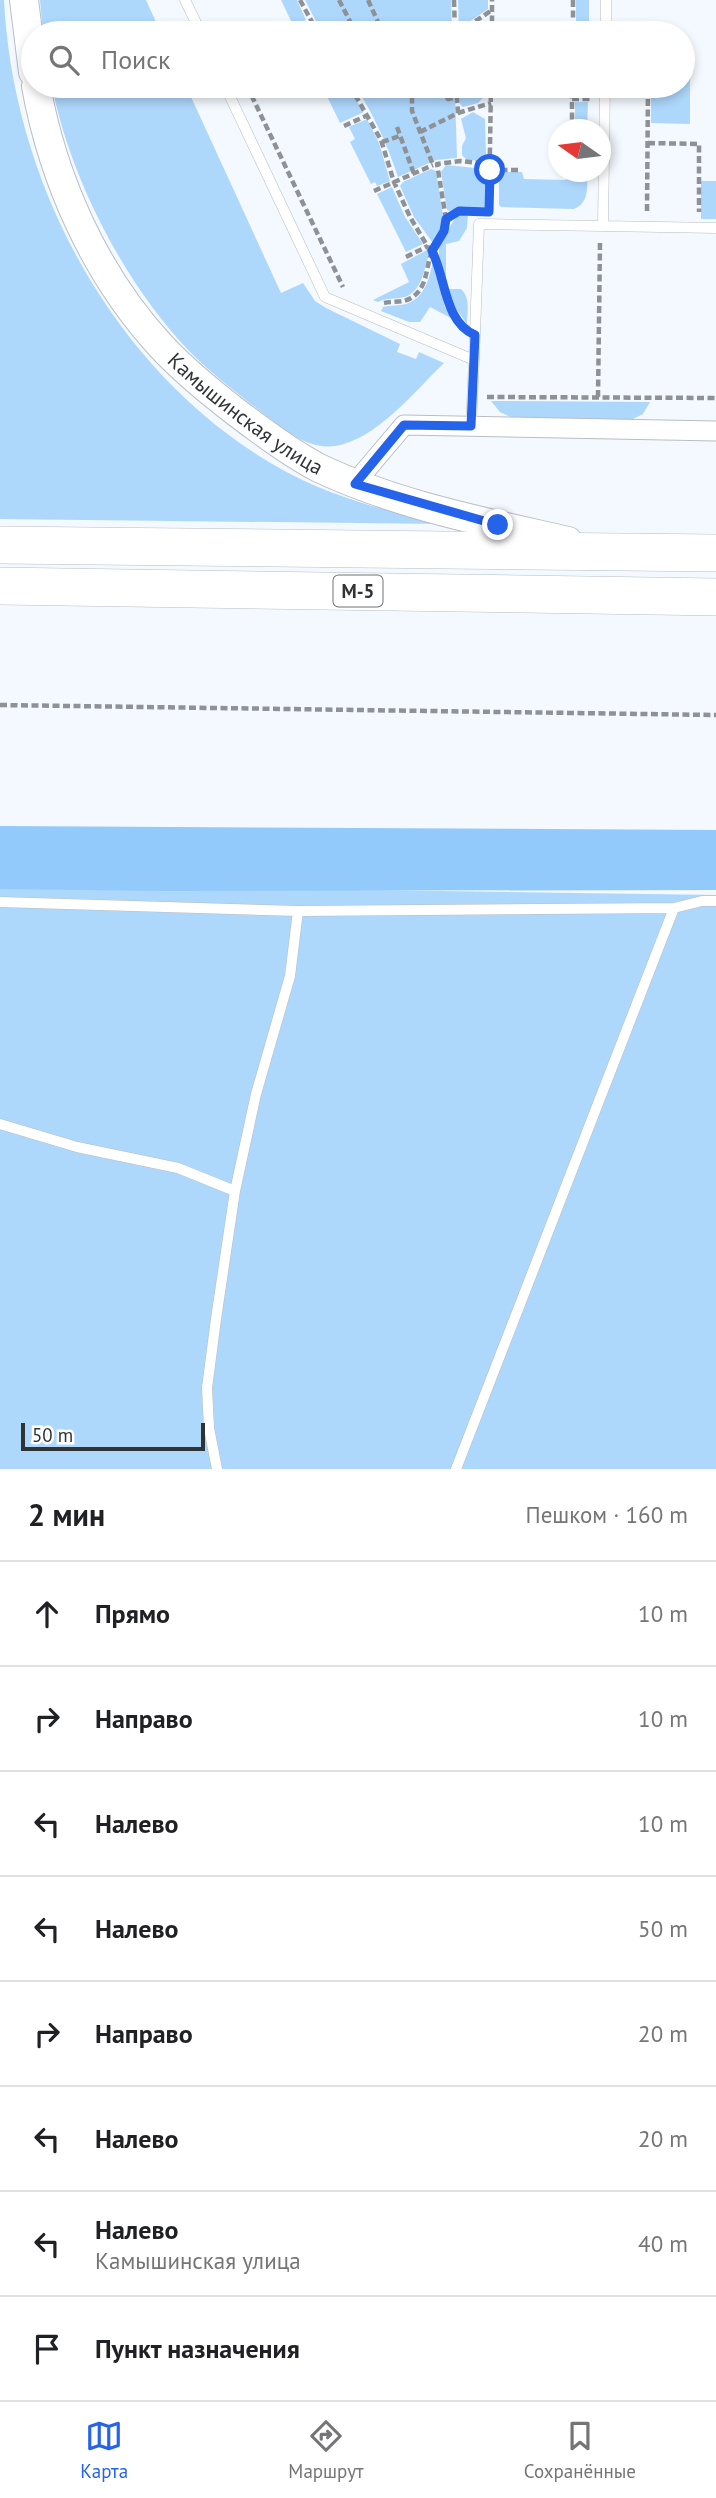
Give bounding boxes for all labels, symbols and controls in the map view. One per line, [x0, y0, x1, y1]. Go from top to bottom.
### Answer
search box [21, 21, 695, 98]
icon: search [45, 41, 83, 79]
text: Поиск [101, 43, 170, 76]
north arrow [548, 119, 611, 182]
route start [474, 154, 505, 185]
street label: Камышинская улица [162, 347, 328, 481]
route end [482, 509, 513, 540]
road number: М-5 [334, 576, 382, 606]
scale bar [21, 1420, 205, 1452]
text: 50 m [32, 1423, 73, 1447]
text: 2 мин [28, 1495, 105, 1534]
text: Пешком · 160 m [525, 1500, 688, 1529]
icon: ahead [28, 1595, 66, 1633]
text: Прямо [95, 1597, 170, 1630]
text: 10 m [638, 1599, 688, 1628]
icon: right [28, 1700, 66, 1738]
text: Направо [95, 1702, 193, 1735]
text: 10 m [638, 1704, 688, 1733]
icon: left [28, 1805, 66, 1843]
text: Налево [95, 1807, 179, 1840]
text: 10 m [638, 1809, 688, 1838]
icon: left [28, 1910, 66, 1948]
text: Налево [95, 1912, 179, 1945]
text: 50 m [638, 1914, 688, 1943]
icon: right [28, 2015, 66, 2053]
text: Направо [95, 2017, 193, 2050]
text: 20 m [638, 2019, 688, 2048]
icon: left [28, 2120, 66, 2158]
text: Налево [95, 2122, 179, 2155]
text: 20 m [638, 2124, 688, 2153]
text: Налево [95, 2213, 179, 2246]
icon: left [28, 2225, 66, 2263]
text: 40 m [638, 2229, 688, 2258]
text: Камышинская улица [95, 2246, 301, 2275]
icon: arrive [28, 2330, 66, 2368]
text: Пункт назначения [95, 2332, 300, 2365]
tab: Карта [80, 2417, 128, 2483]
tab: Маршрут [288, 2417, 364, 2483]
tab: Сохранённые [524, 2417, 636, 2483]

